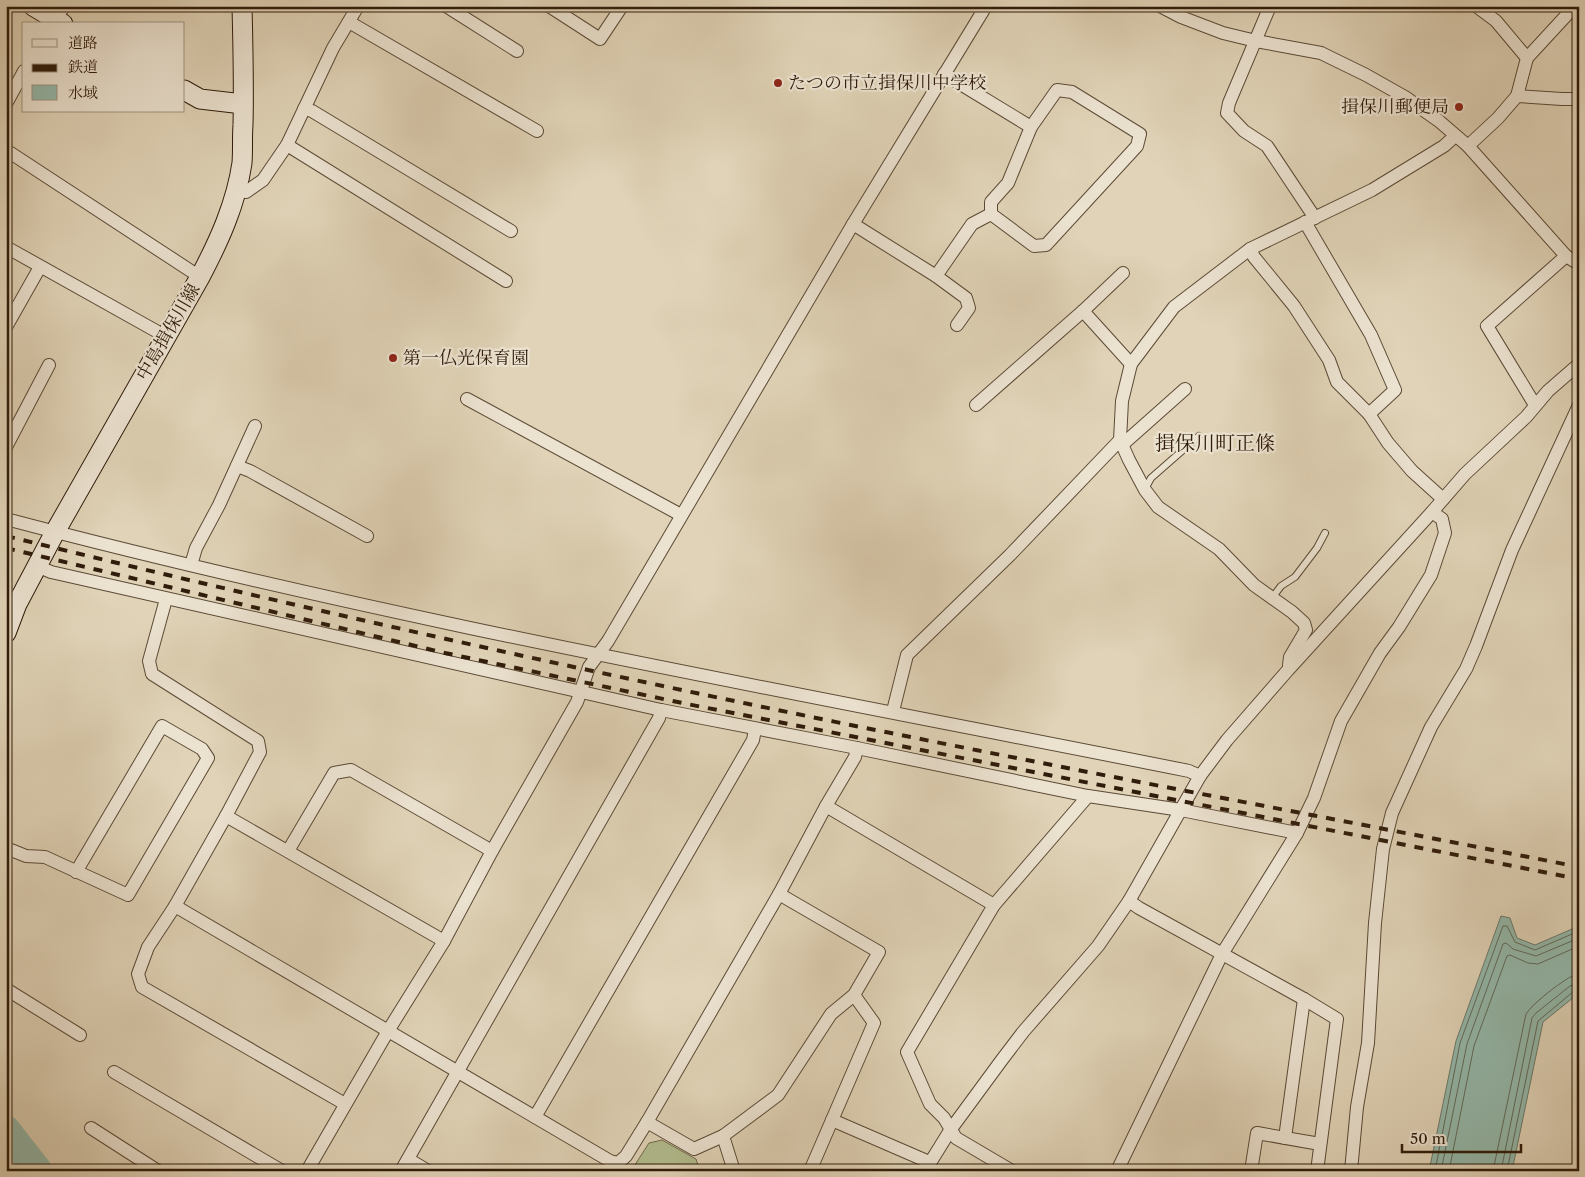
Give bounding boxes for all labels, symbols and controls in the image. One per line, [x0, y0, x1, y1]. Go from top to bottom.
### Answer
legend [22, 22, 185, 112]
text: 道路 [68, 33, 98, 52]
text: 鉄道 [68, 57, 98, 76]
place label: たつの市立揖保川中学校 [788, 72, 986, 94]
marker: たつの市立揖保川中学校 [772, 77, 784, 89]
text: 水域 [68, 83, 98, 102]
place label: 揖保川郵便局 [1341, 96, 1449, 118]
marker: 揖保川郵便局 [1453, 101, 1465, 113]
street label: 中島揖保川線 [131, 280, 205, 384]
place label: 第一仏光保育園 [403, 347, 529, 369]
marker: 第一仏光保育園 [387, 352, 399, 364]
district label: 揖保川町正條 [1155, 431, 1275, 455]
scale bar [1402, 1122, 1521, 1154]
text: 50 m [1410, 1129, 1446, 1148]

